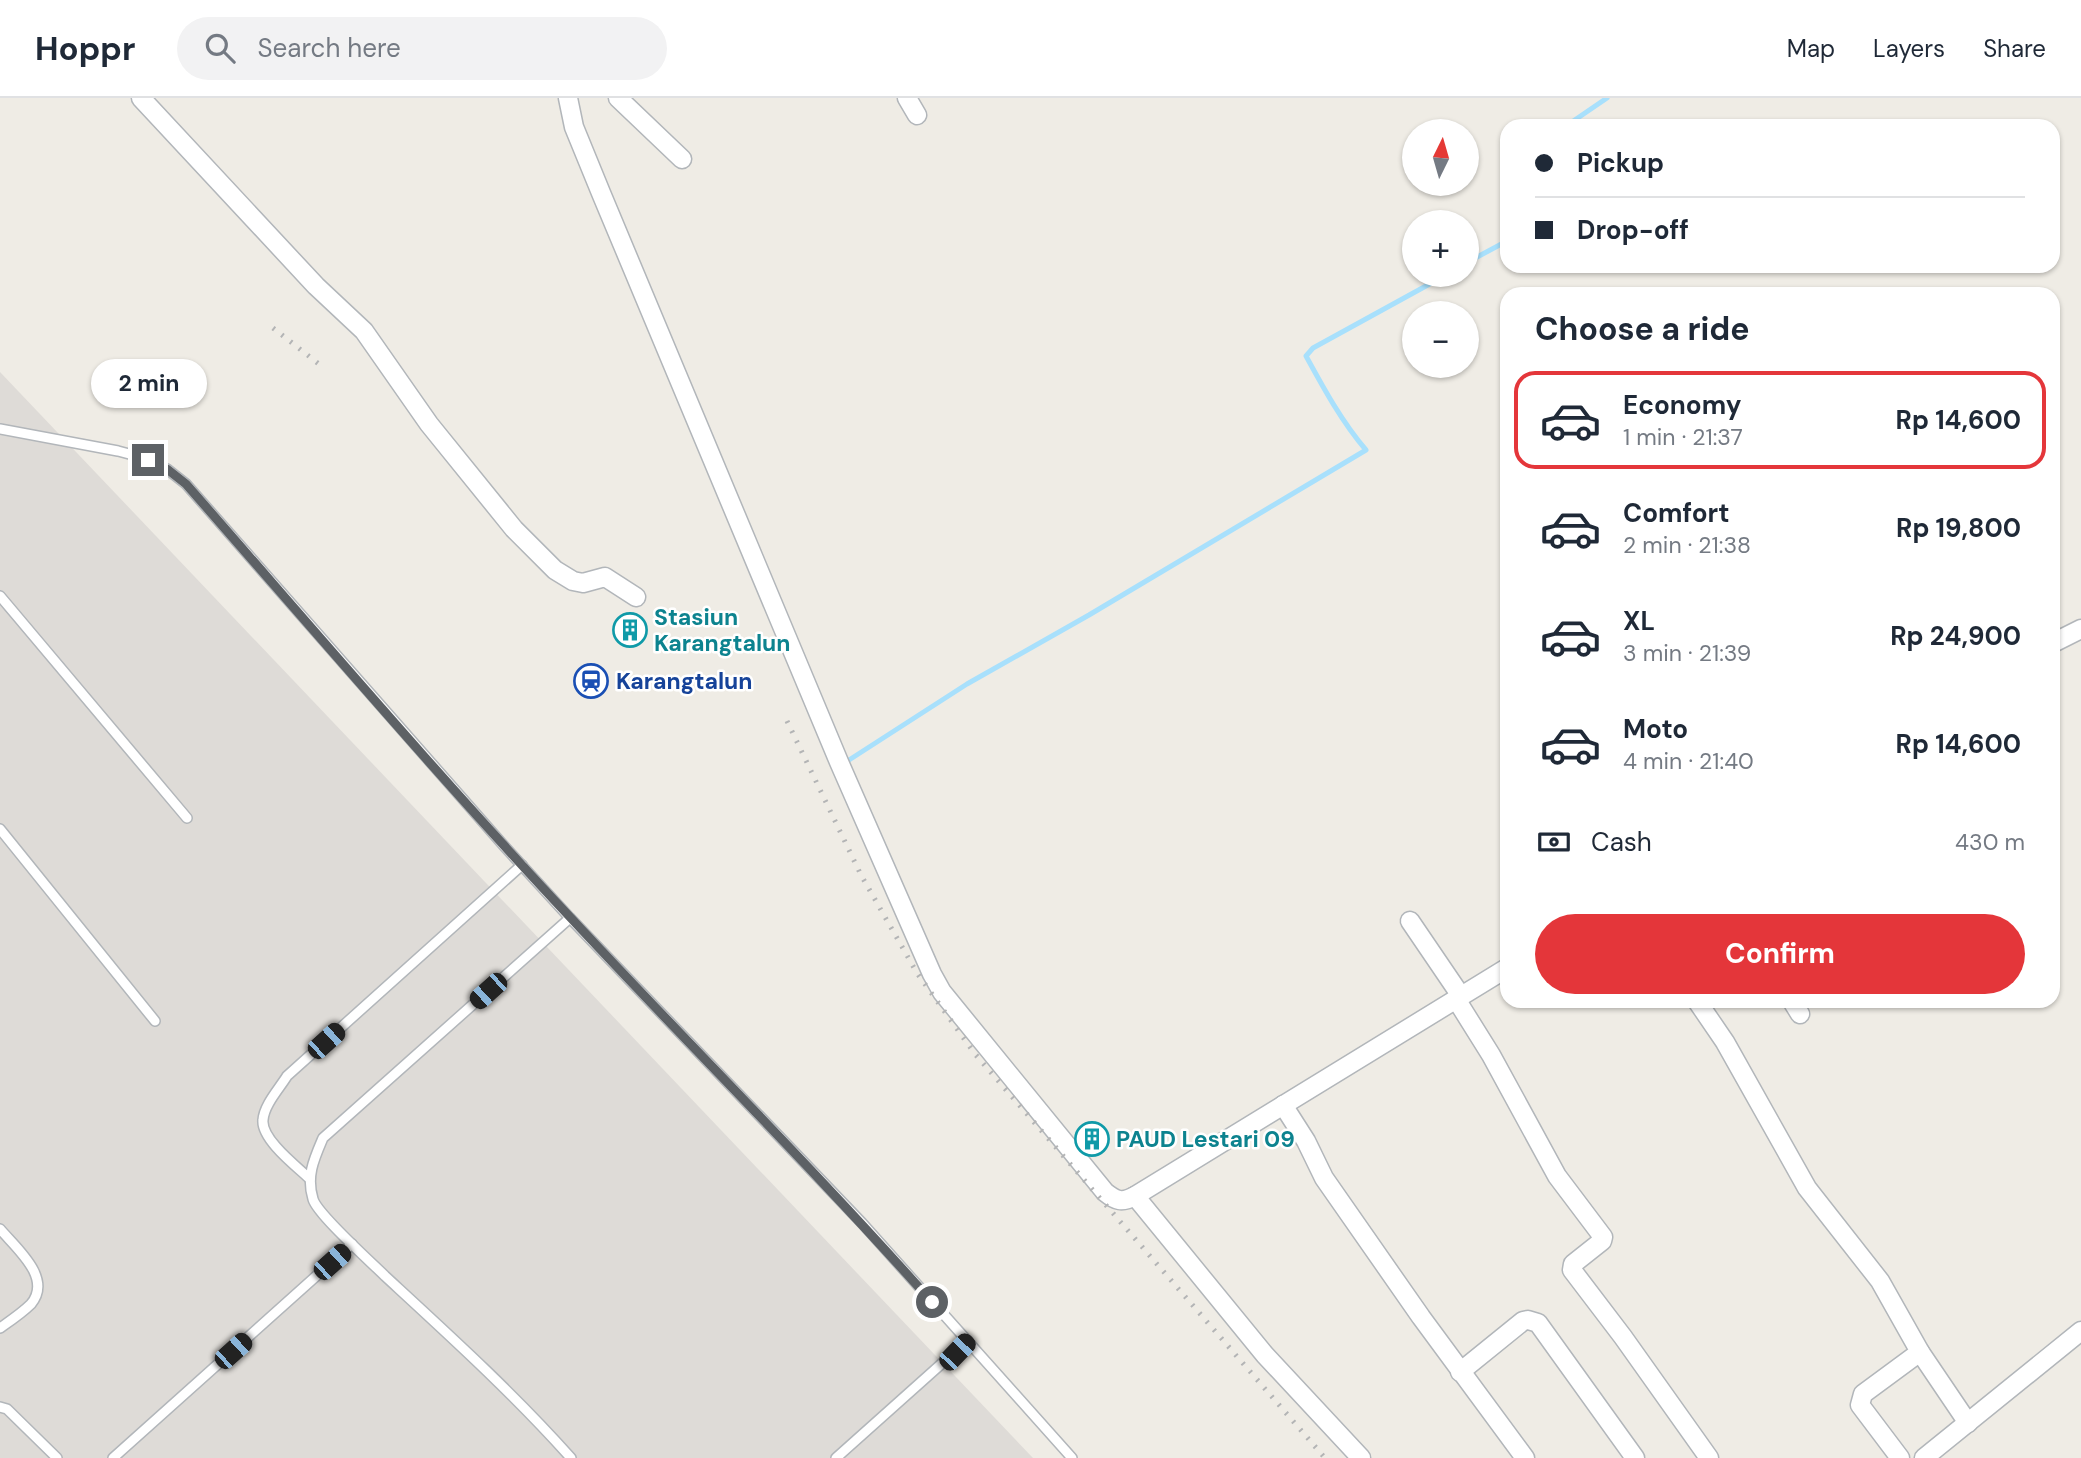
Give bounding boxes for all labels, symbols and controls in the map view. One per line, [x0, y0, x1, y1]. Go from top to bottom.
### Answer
search box [177, 17, 667, 80]
text: Hoppr [35, 27, 135, 70]
icon: search [201, 29, 239, 67]
text: Search here [257, 31, 401, 65]
text: Map [1787, 33, 1835, 64]
text: Layers [1873, 33, 1945, 64]
text: Share [1983, 33, 2046, 64]
north arrow [1402, 119, 1479, 196]
map controls [1402, 119, 1479, 378]
text: Pickup [1577, 146, 1664, 180]
button: + [1402, 210, 1479, 287]
text: Drop-off [1577, 213, 1689, 247]
button: − [1402, 301, 1479, 378]
text: Choose a ride [1535, 308, 1750, 350]
callout: 2 min [90, 358, 206, 408]
text: 2 min [119, 368, 179, 398]
text: Economy [1623, 388, 1741, 422]
icon: car [1539, 389, 1602, 452]
text: Rp 14,600 [1896, 403, 2021, 437]
text: 1 min · 21:37 [1623, 422, 1743, 452]
route end [132, 444, 164, 476]
text: Comfort [1623, 496, 1729, 530]
icon: car [1539, 497, 1602, 560]
text: Rp 19,800 [1896, 511, 2021, 545]
text: 2 min · 21:38 [1623, 530, 1751, 560]
place label: Stasiun Karangtalun [654, 602, 790, 658]
text: XL [1623, 604, 1655, 638]
icon: car [1539, 605, 1602, 668]
building icon: Stasiun Karangtalun [611, 611, 649, 649]
text: Rp 24,900 [1890, 619, 2021, 653]
text: 3 min · 21:39 [1623, 638, 1751, 668]
station icon: Karangtalun [572, 662, 610, 700]
place label: Karangtalun [616, 666, 752, 696]
text: Moto [1623, 712, 1688, 746]
icon: car [1539, 713, 1602, 776]
text: Rp 14,600 [1896, 727, 2021, 761]
text: 4 min · 21:40 [1623, 746, 1754, 776]
icon: cash [1535, 823, 1573, 861]
text: Cash [1591, 825, 1652, 859]
text: 430 m [1955, 827, 2025, 857]
button: Confirm [1535, 914, 2025, 994]
car [466, 969, 511, 1013]
car [304, 1019, 349, 1063]
building icon: PAUD Lestari 09 [1073, 1120, 1111, 1158]
place label: PAUD Lestari 09 [1116, 1124, 1295, 1154]
car [310, 1240, 355, 1284]
route start [916, 1286, 948, 1318]
car [211, 1329, 256, 1373]
car [935, 1330, 980, 1374]

